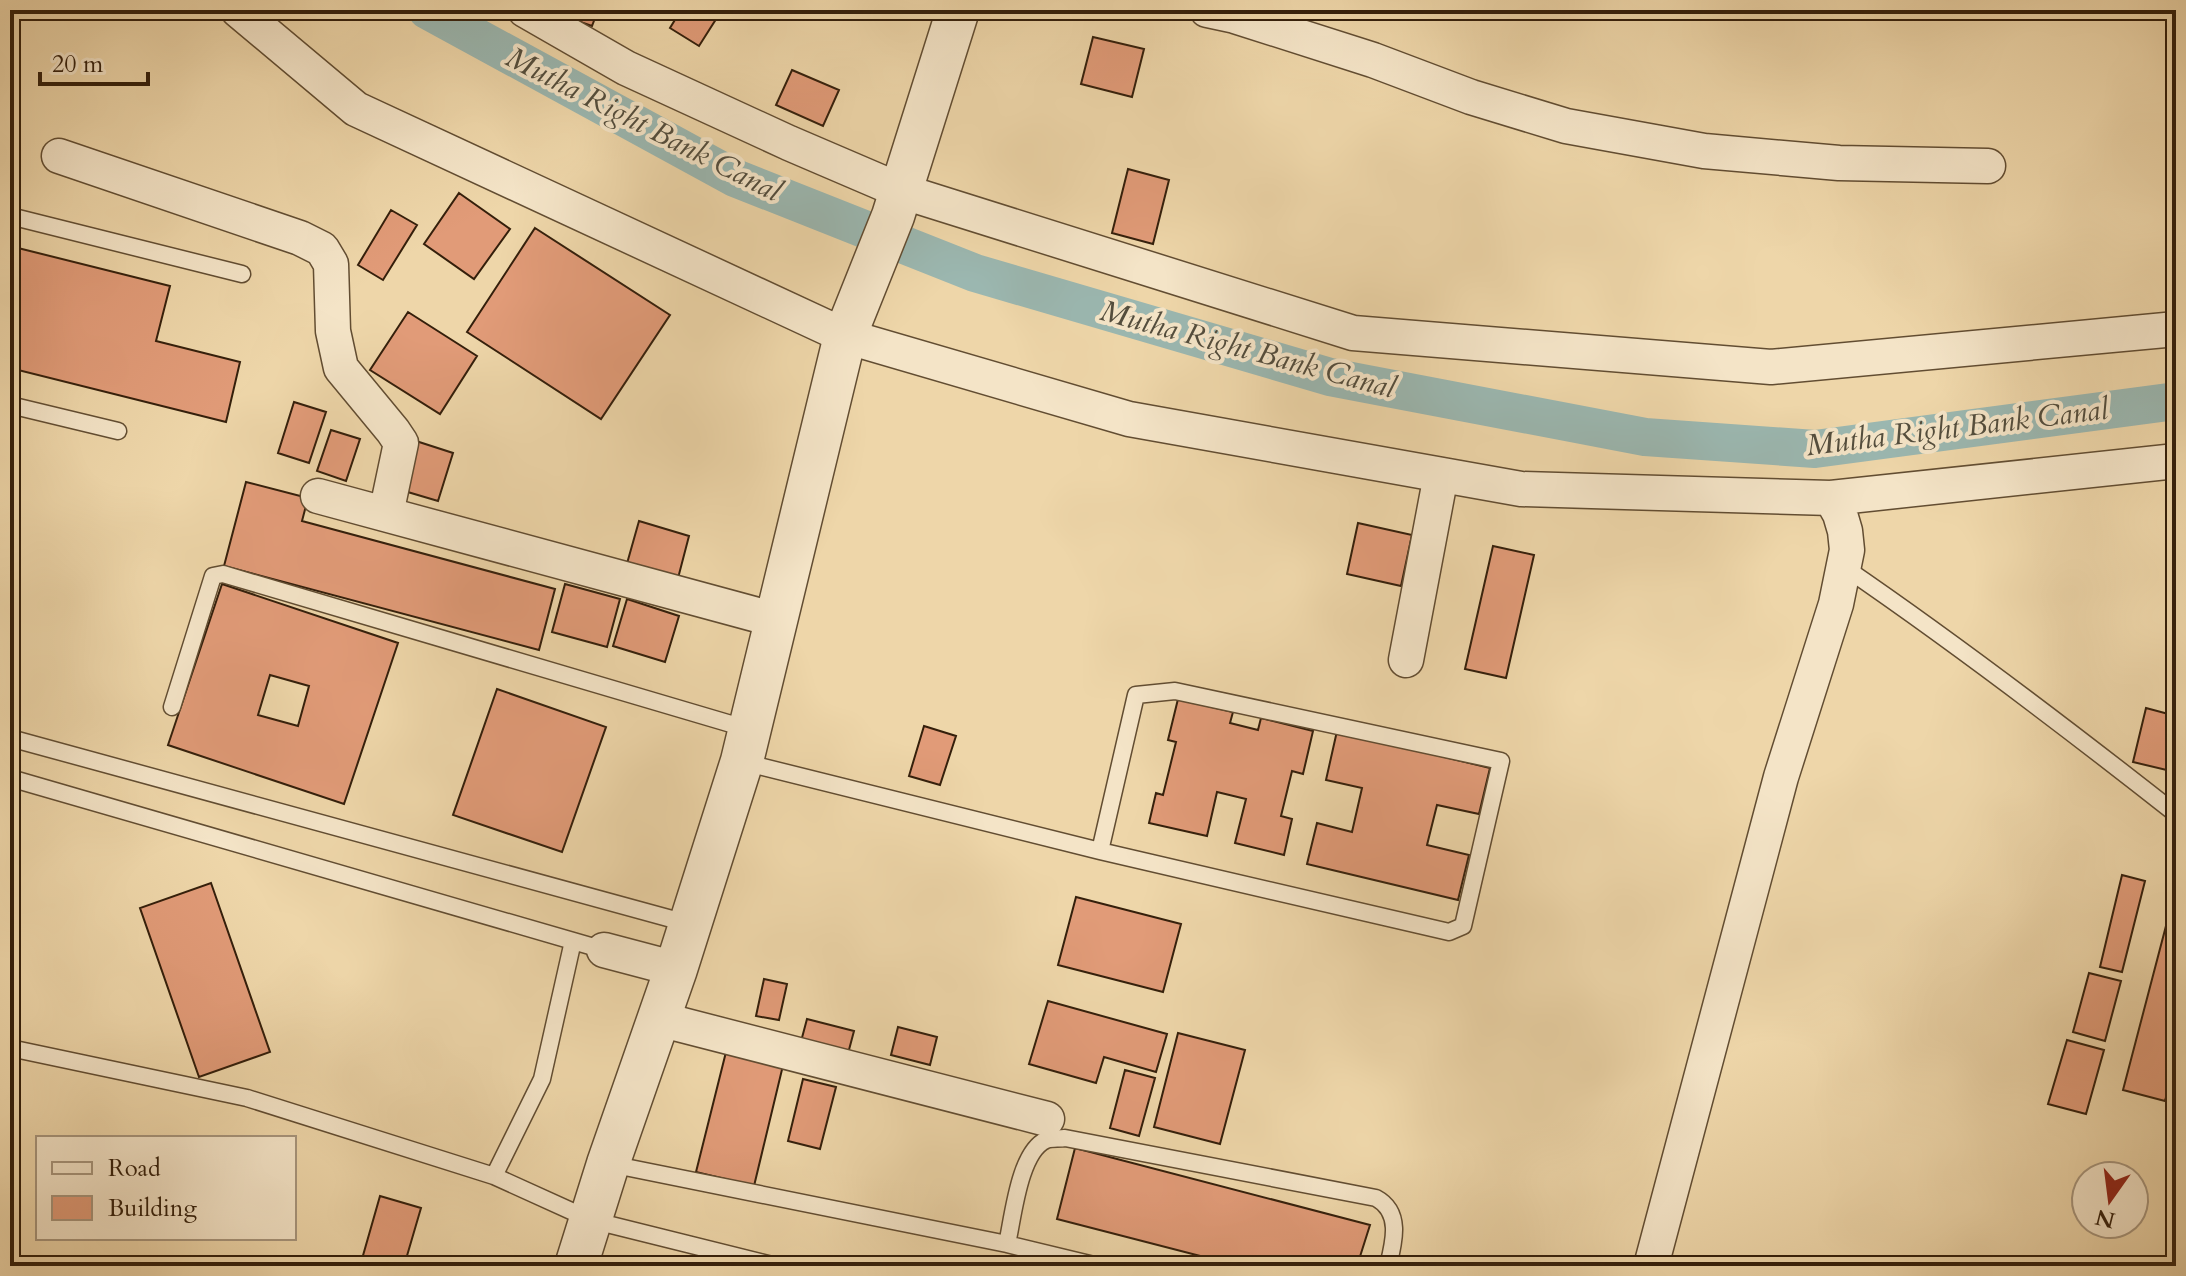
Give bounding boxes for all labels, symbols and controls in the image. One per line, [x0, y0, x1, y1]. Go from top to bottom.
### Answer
scale bar [40, 36, 148, 86]
water label: Mutha Right Bank Canal [499, 37, 789, 212]
text: 20 m [52, 48, 104, 81]
water label: Mutha Right Bank Canal [1096, 290, 1401, 409]
water label: Mutha Right Bank Canal [1804, 389, 2111, 466]
legend [36, 1136, 296, 1240]
text: Road [108, 1152, 161, 1185]
north arrow [2070, 1160, 2150, 1240]
text: Building [108, 1192, 198, 1225]
text: N [2093, 1202, 2118, 1235]

